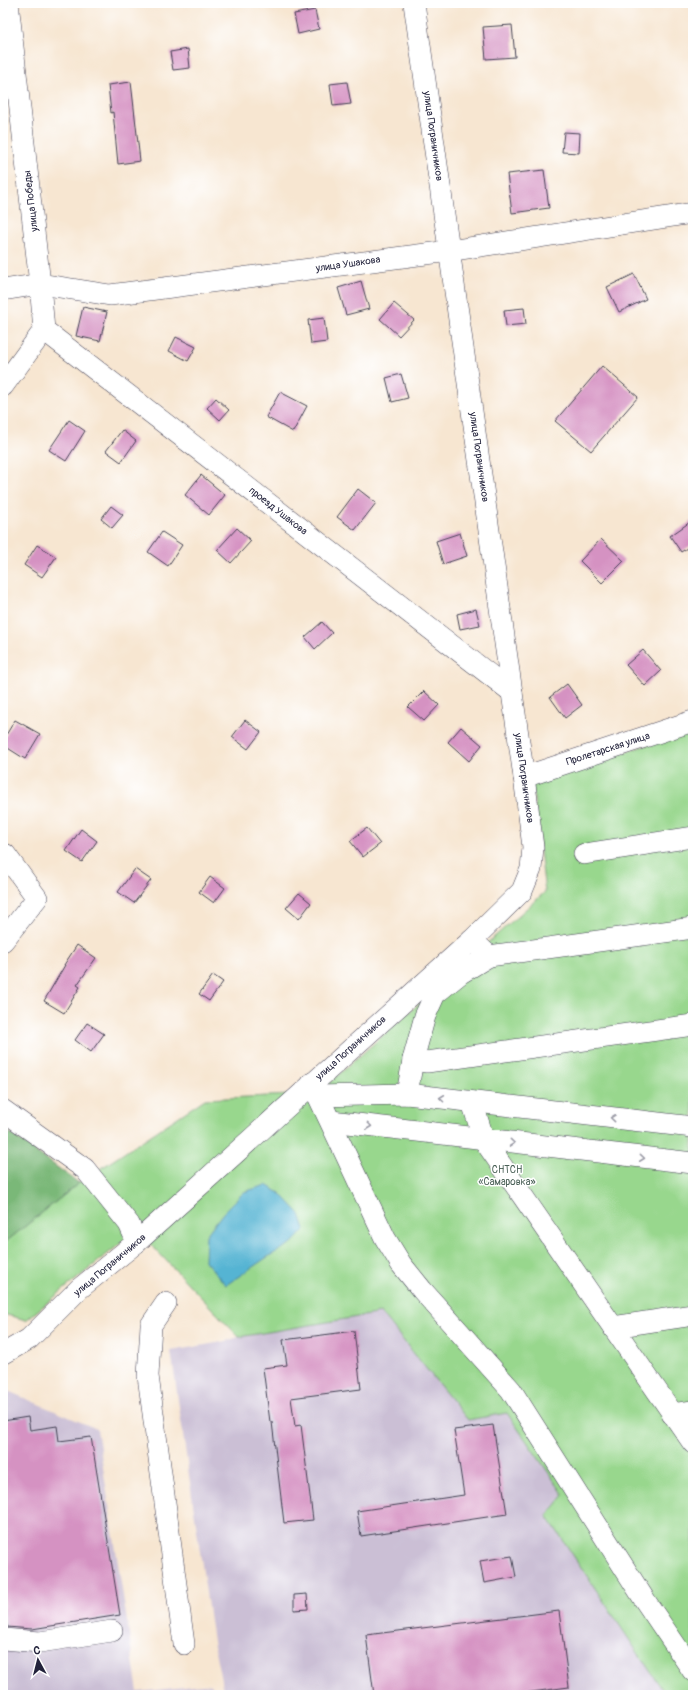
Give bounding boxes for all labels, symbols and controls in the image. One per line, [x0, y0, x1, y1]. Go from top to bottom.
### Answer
street label: улица Пограничников [421, 89, 445, 182]
street label: улица Победы [21, 170, 41, 233]
street label: улица Ушакова [314, 253, 381, 275]
street label: улица Пограничников [467, 410, 491, 503]
street label: проезд Ушакова [246, 484, 310, 538]
street label: Пролетарская улица [565, 730, 652, 768]
street label: улица Пограничников [512, 731, 536, 824]
street label: улица Пограничников [313, 1013, 389, 1083]
one-way arrow [439, 1094, 445, 1103]
one-way arrow [609, 1114, 616, 1123]
one-way arrow [366, 1121, 372, 1130]
one-way arrow [509, 1138, 515, 1147]
one-way arrow [638, 1153, 645, 1162]
park label: СНТСН «Самаровка» [479, 1164, 535, 1188]
street label: улица Пограничников [71, 1231, 149, 1299]
north arrow [18, 1640, 58, 1680]
text: С [33, 1644, 41, 1657]

